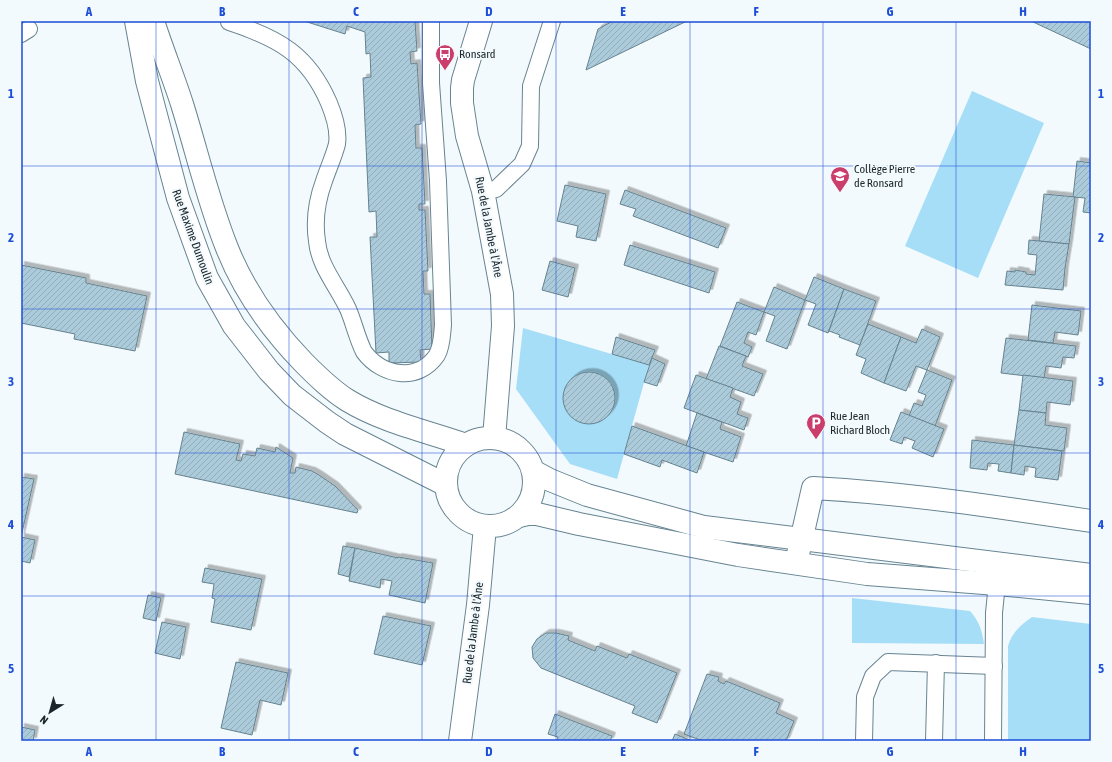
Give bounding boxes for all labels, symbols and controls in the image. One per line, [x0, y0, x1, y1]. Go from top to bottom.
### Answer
text: A [85, 4, 93, 19]
text: B [219, 4, 226, 19]
text: C [353, 4, 359, 19]
text: D [485, 4, 493, 19]
text: E [620, 4, 626, 19]
text: F [753, 4, 759, 19]
text: G [887, 4, 894, 19]
text: H [1019, 4, 1027, 19]
bus stop icon: Ronsard [434, 43, 456, 71]
place label: Ronsard [459, 47, 496, 61]
text: 1 [8, 86, 14, 101]
text: 1 [1098, 86, 1104, 101]
place label: Collège Pierre de Ronsard [854, 162, 915, 190]
school or university icon: Collège Pierre de Ronsard [829, 165, 851, 193]
street label: Rue de la Jambe à l'Âne [472, 175, 506, 279]
street label: Rue Maxime Dumoulin [169, 188, 217, 286]
text: 2 [8, 230, 14, 245]
text: 2 [1098, 230, 1104, 245]
text: 3 [8, 374, 14, 389]
text: 3 [1098, 374, 1104, 389]
place label: Rue Jean Richard Bloch [830, 409, 890, 437]
parking icon: Rue Jean Richard Bloch [805, 412, 827, 440]
text: 4 [7, 517, 14, 532]
text: 4 [1097, 517, 1104, 532]
street label: Rue de la Jambe à l'Âne [460, 581, 486, 685]
text: 5 [8, 661, 14, 676]
text: 5 [1098, 661, 1104, 676]
north arrow [30, 692, 70, 732]
text: N [38, 713, 50, 727]
text: A [85, 744, 93, 759]
text: B [219, 744, 226, 759]
text: C [353, 744, 359, 759]
text: D [485, 744, 493, 759]
text: E [620, 744, 626, 759]
text: F [753, 744, 759, 759]
text: G [887, 744, 894, 759]
text: H [1019, 744, 1027, 759]

